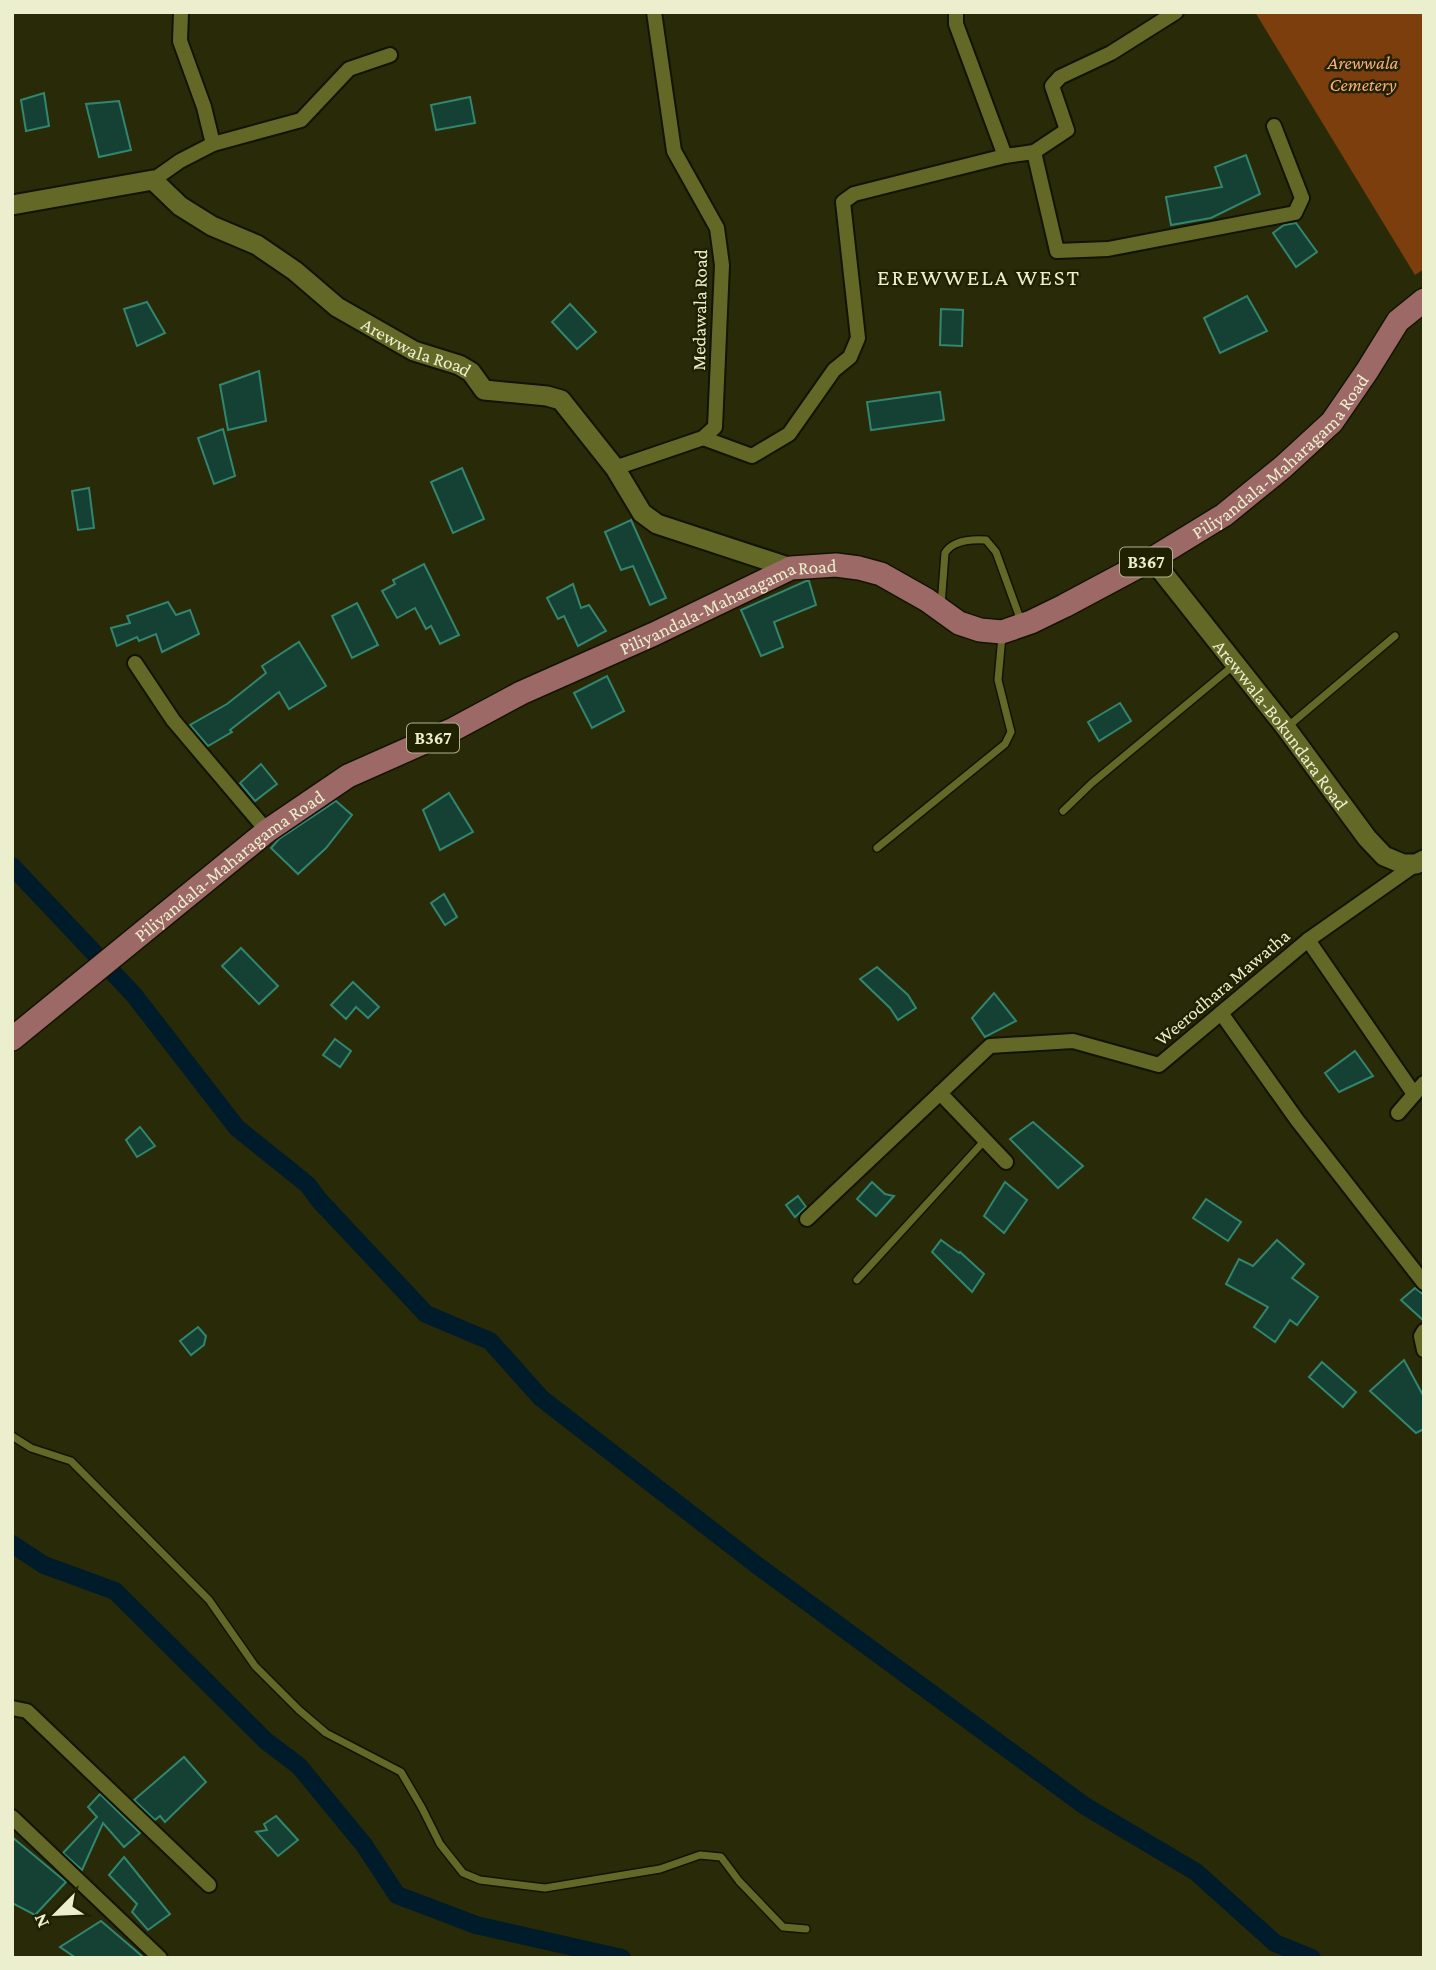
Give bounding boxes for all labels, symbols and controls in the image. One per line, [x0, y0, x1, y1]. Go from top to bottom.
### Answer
park label: Arewwala Cemetery [1326, 52, 1399, 95]
street label: Medawala Road [688, 249, 711, 371]
district label: EREWWELA WEST [877, 264, 1081, 290]
street label: Arewwala Road [358, 313, 475, 381]
street label: Piliyandala-Maharagama Road [1188, 370, 1373, 543]
road number: B367 [1120, 548, 1172, 576]
street label: Piliyandala-Maharagama Road [616, 555, 837, 659]
street label: Arewwala-Bokundara Road [1209, 636, 1352, 814]
road number: B367 [407, 724, 459, 752]
street label: Piliyandala-Maharagama Road [130, 786, 328, 946]
street label: Weerodhara Mawatha [1151, 925, 1294, 1050]
north arrow [21, 1879, 91, 1949]
text: N [29, 1910, 53, 1931]

